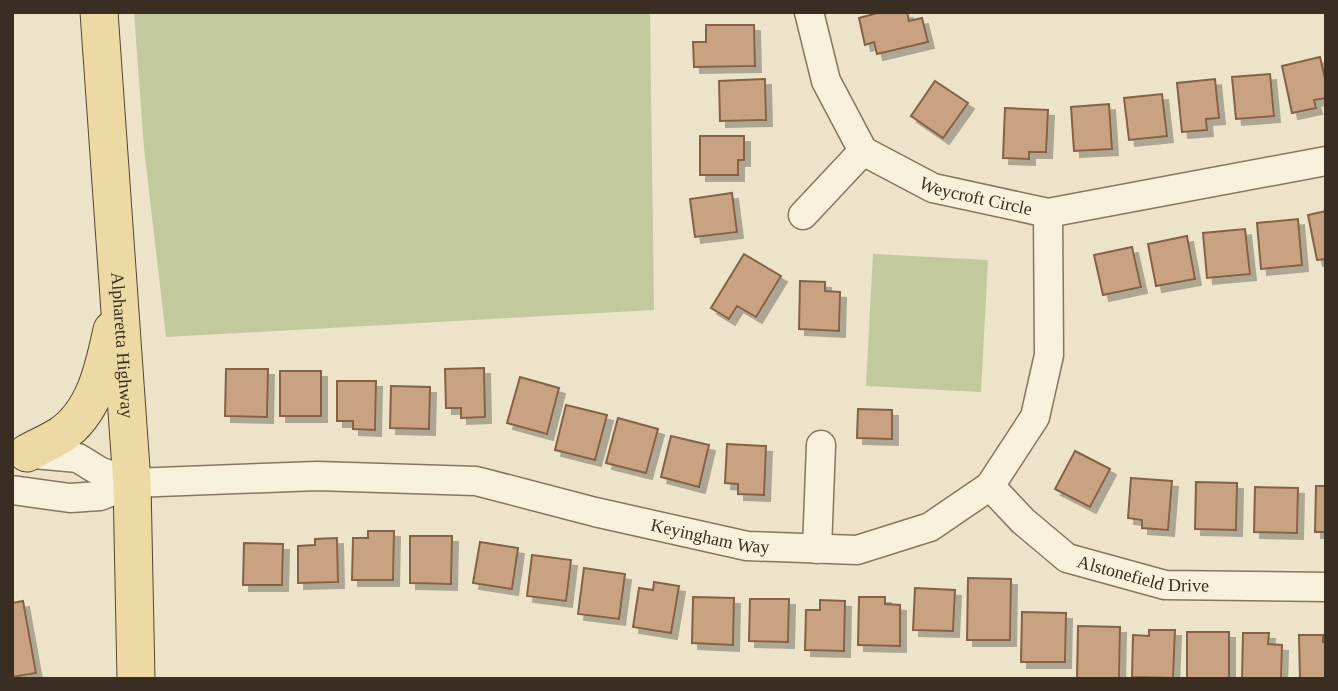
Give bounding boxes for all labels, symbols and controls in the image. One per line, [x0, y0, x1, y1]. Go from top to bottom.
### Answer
street label: Weycroft Circle [916, 173, 1034, 219]
street label: Alpharetta Highway [107, 271, 137, 419]
street label: Keyingham Way [649, 515, 770, 557]
street label: Alstonefield Drive [1075, 551, 1209, 596]

